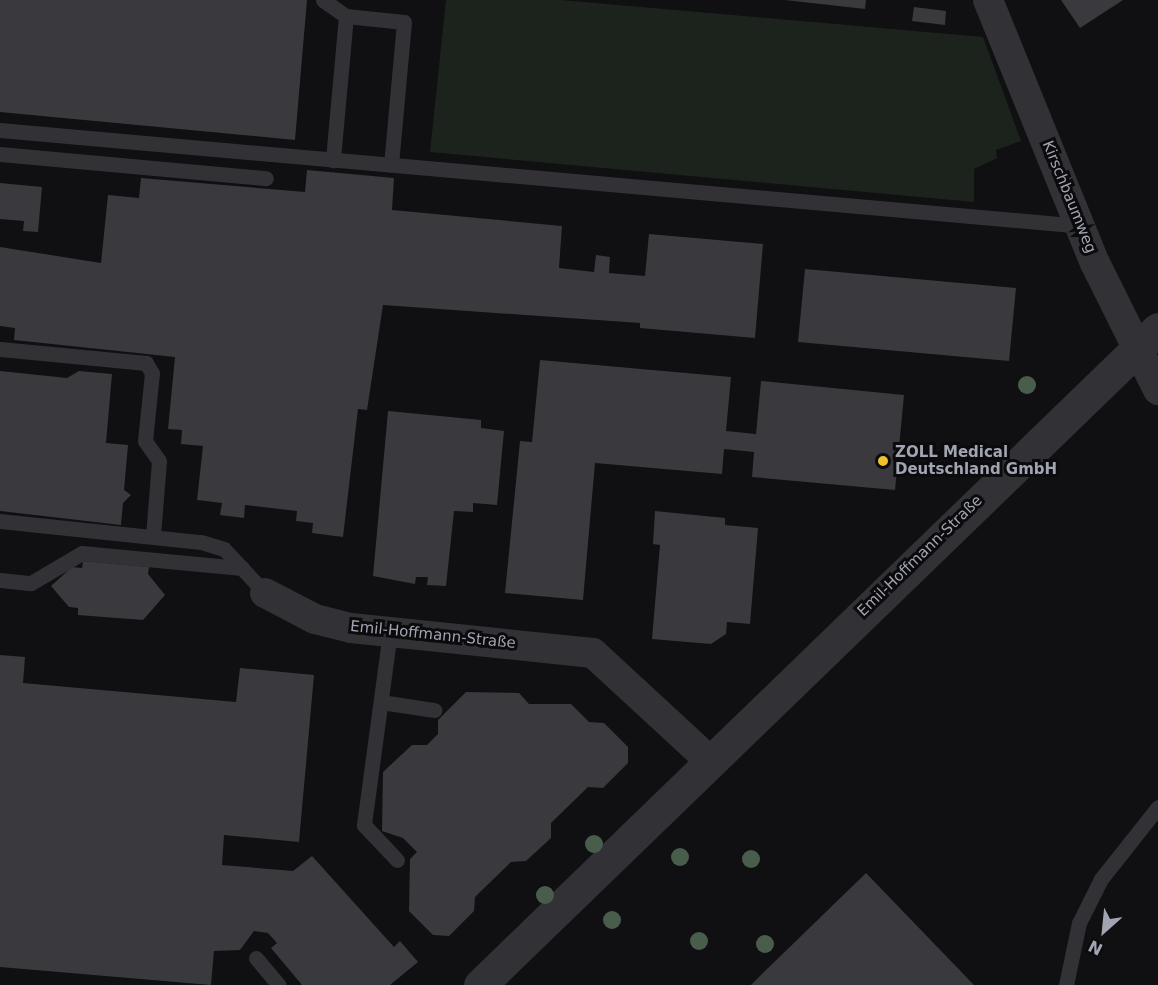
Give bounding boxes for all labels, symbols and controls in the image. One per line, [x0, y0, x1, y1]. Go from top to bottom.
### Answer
street label: Kirschbaumweg [1038, 138, 1100, 256]
place label: ZOLL Medical Deutschland GmbH [895, 443, 1057, 478]
marker: ZOLL Medical Deutschland GmbH [876, 454, 890, 468]
street label: Emil-Hoffmann-Straße [854, 492, 986, 620]
street label: Emil-Hoffmann-Straße [349, 617, 517, 653]
north arrow [1074, 901, 1134, 961]
text: N [1085, 936, 1106, 959]

